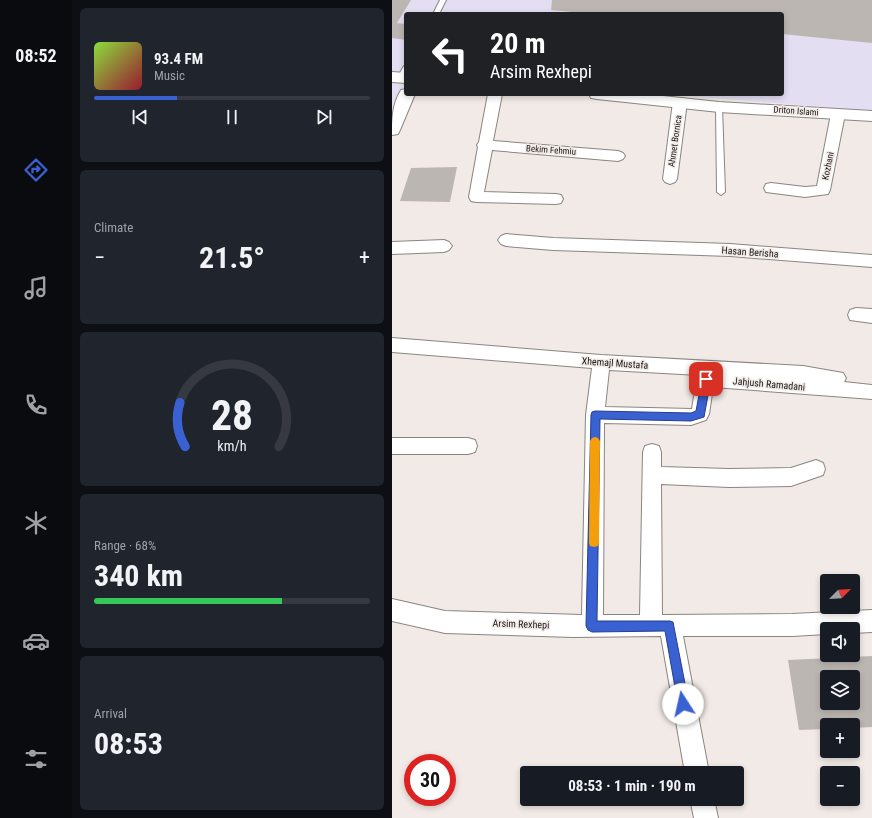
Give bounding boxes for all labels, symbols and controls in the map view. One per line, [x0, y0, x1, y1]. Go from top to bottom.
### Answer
text: 20 m [490, 27, 546, 60]
icon: left [424, 28, 476, 80]
text: 08:52 [15, 45, 57, 66]
text: 93.4 FM [154, 50, 203, 68]
text: Arsim Rexhepi [490, 61, 592, 82]
text: Music [154, 68, 185, 83]
street label: Driton Islami [773, 104, 819, 118]
icon: previous [129, 106, 151, 128]
icon: pause [221, 106, 243, 128]
icon: next [313, 106, 335, 128]
street label: Ahmet Bornica [666, 114, 684, 168]
street label: Bekim Fehmiu [526, 143, 576, 157]
street label: Kozhani [820, 151, 836, 181]
icon: directions [22, 156, 50, 184]
text: Climate [94, 220, 133, 235]
text: 21.5° [199, 240, 265, 275]
text: − [94, 245, 105, 270]
text: + [359, 245, 370, 270]
street label: Hasan Berisha [721, 245, 779, 259]
icon: music [22, 274, 50, 302]
street label: Xhemajl Mustafa [581, 355, 649, 371]
pin [689, 362, 723, 396]
icon: arrive [695, 368, 717, 390]
street label: Jahjush Ramadani [732, 375, 806, 393]
icon: phone [22, 391, 50, 419]
text: 28 [211, 391, 253, 440]
text: km/h [217, 438, 247, 454]
icon: climate [22, 509, 50, 537]
text: Range · 68% [94, 538, 156, 553]
text: 340 km [94, 558, 183, 593]
north arrow [820, 574, 860, 614]
map controls [820, 574, 860, 806]
street label: Arsim Rexhepi [493, 618, 549, 630]
button: sound [820, 622, 860, 662]
icon: car [22, 627, 50, 655]
button: layers [820, 670, 860, 710]
position arrow [662, 683, 704, 725]
text: Arrival [94, 706, 127, 721]
button: + [820, 718, 860, 758]
text: 08:53 [94, 726, 163, 761]
icon: filters [22, 745, 50, 773]
speed limit sign: 30 [404, 754, 456, 806]
button: − [820, 766, 860, 806]
text: 08:53 · 1 min · 190 m [568, 777, 696, 795]

